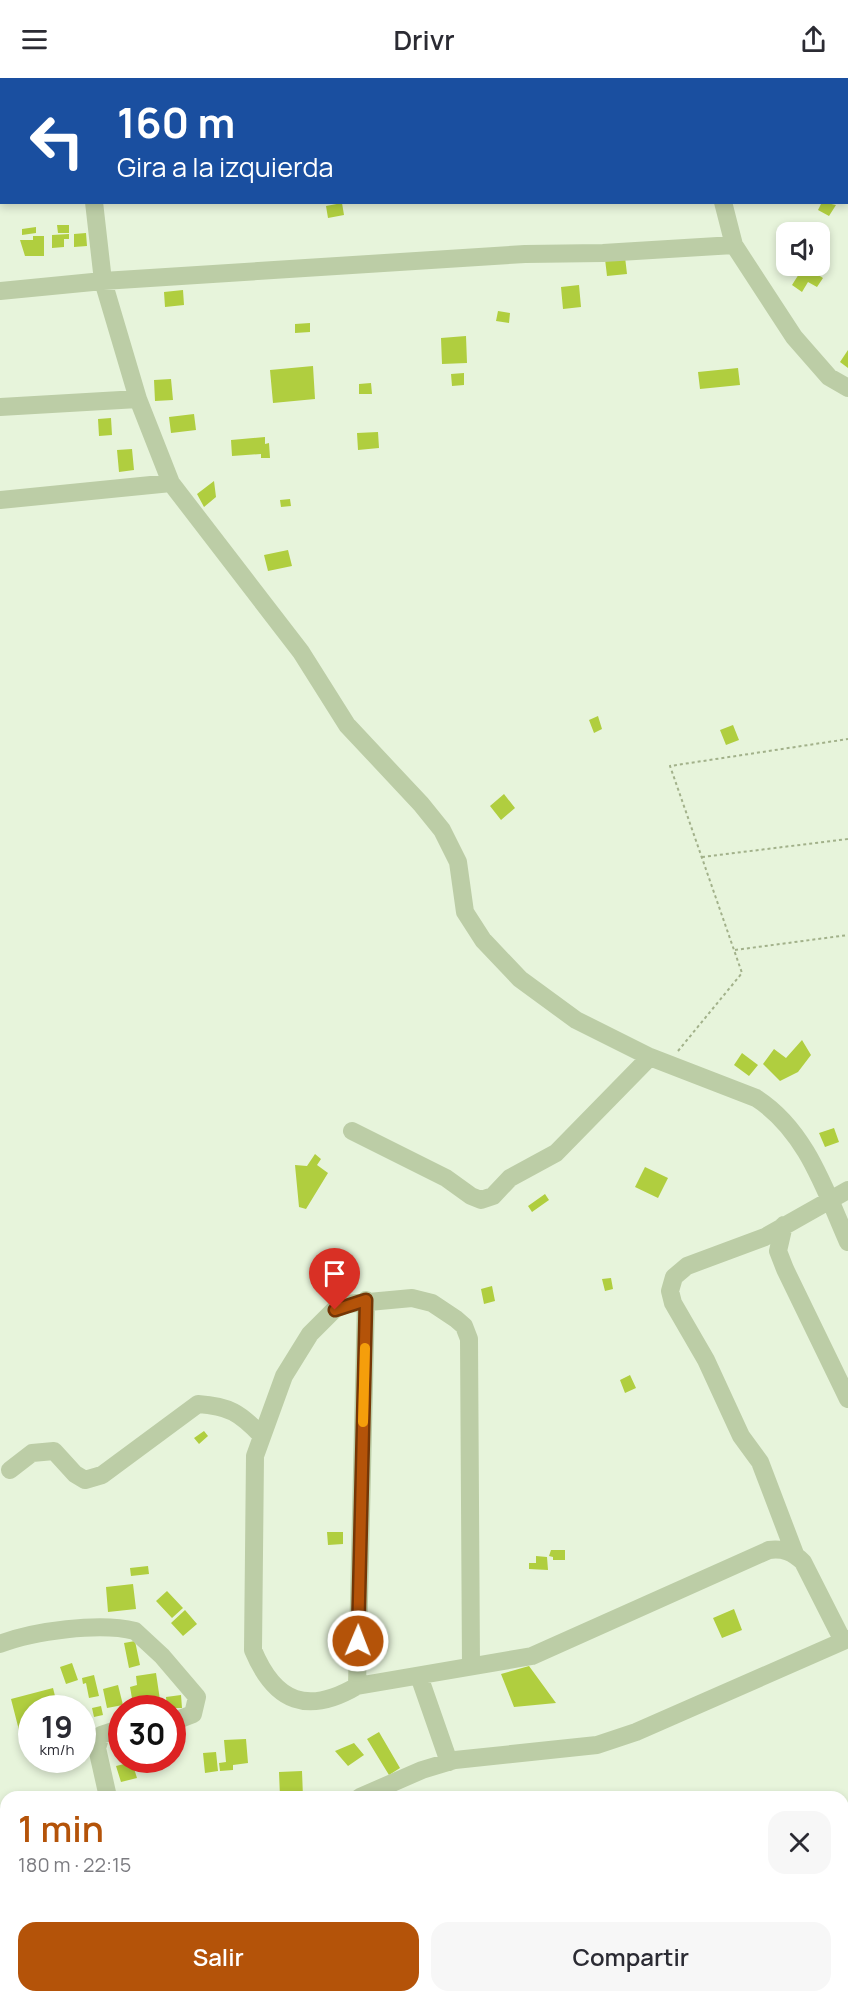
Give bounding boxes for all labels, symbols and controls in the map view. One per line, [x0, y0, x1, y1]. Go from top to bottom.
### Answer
text: Drivr [393, 21, 455, 58]
icon: menu [18, 23, 51, 56]
icon: share [797, 23, 830, 56]
text: 160 m [117, 93, 235, 151]
icon: left [18, 102, 96, 180]
text: Gira a la izquierda [117, 148, 333, 185]
map controls [776, 222, 830, 276]
button: sound [776, 222, 830, 276]
pin [309, 1248, 360, 1310]
icon: arrive [318, 1257, 351, 1290]
position arrow [326, 1609, 390, 1673]
speed limit sign: 30 [108, 1695, 186, 1773]
text: 19 [41, 1706, 73, 1747]
text: km/h [40, 1739, 74, 1760]
text: 1 min [18, 1804, 104, 1853]
button: close [768, 1811, 831, 1874]
text: 180 m · 22:15 [18, 1851, 131, 1878]
button: Salir [18, 1922, 419, 1991]
button: Compartir [431, 1922, 831, 1991]

